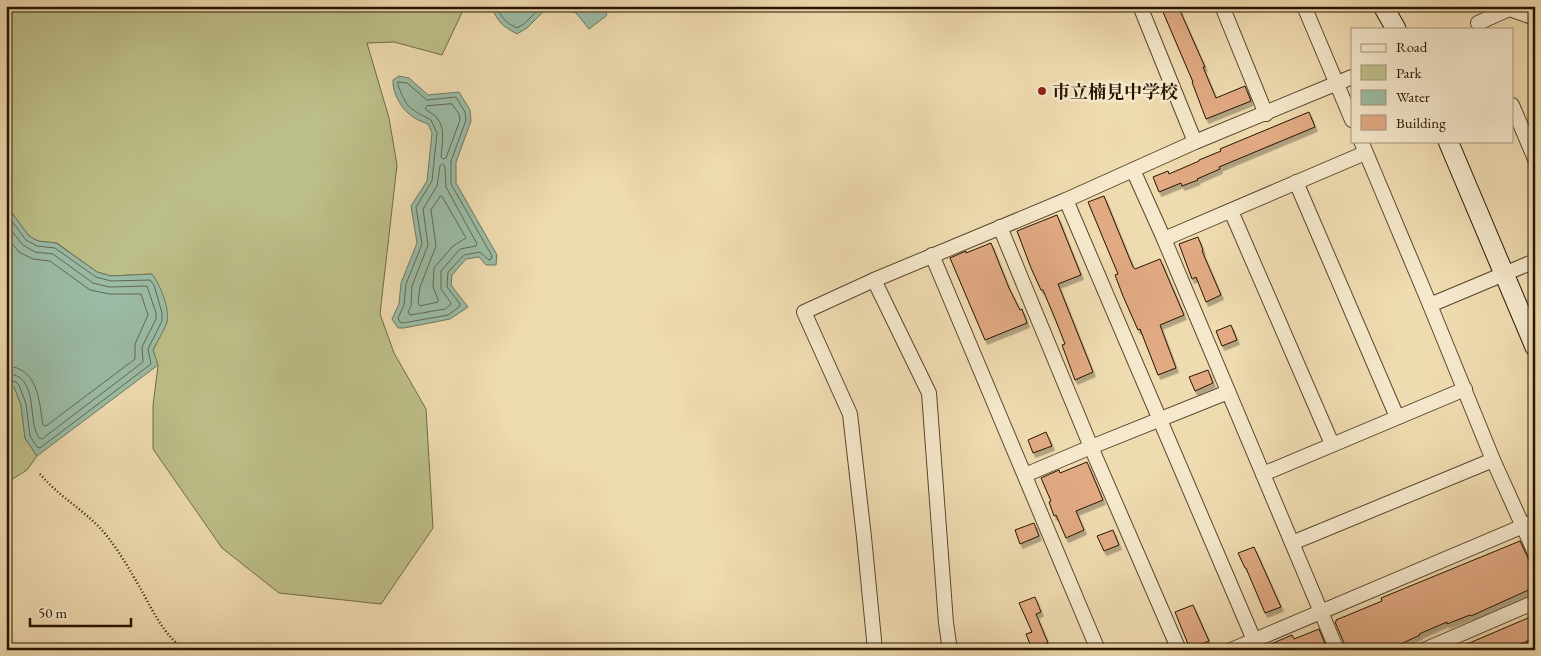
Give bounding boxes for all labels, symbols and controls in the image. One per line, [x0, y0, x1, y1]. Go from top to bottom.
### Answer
legend [1351, 28, 1514, 142]
text: Road [1396, 37, 1428, 56]
text: Park [1396, 63, 1423, 82]
place label: 市立楠見中学校 [1052, 80, 1178, 103]
marker: 市立楠見中学校 [1036, 85, 1048, 97]
text: Water [1396, 87, 1430, 106]
text: Building [1396, 113, 1446, 132]
scale bar [30, 596, 131, 628]
text: 50 m [38, 603, 67, 622]

